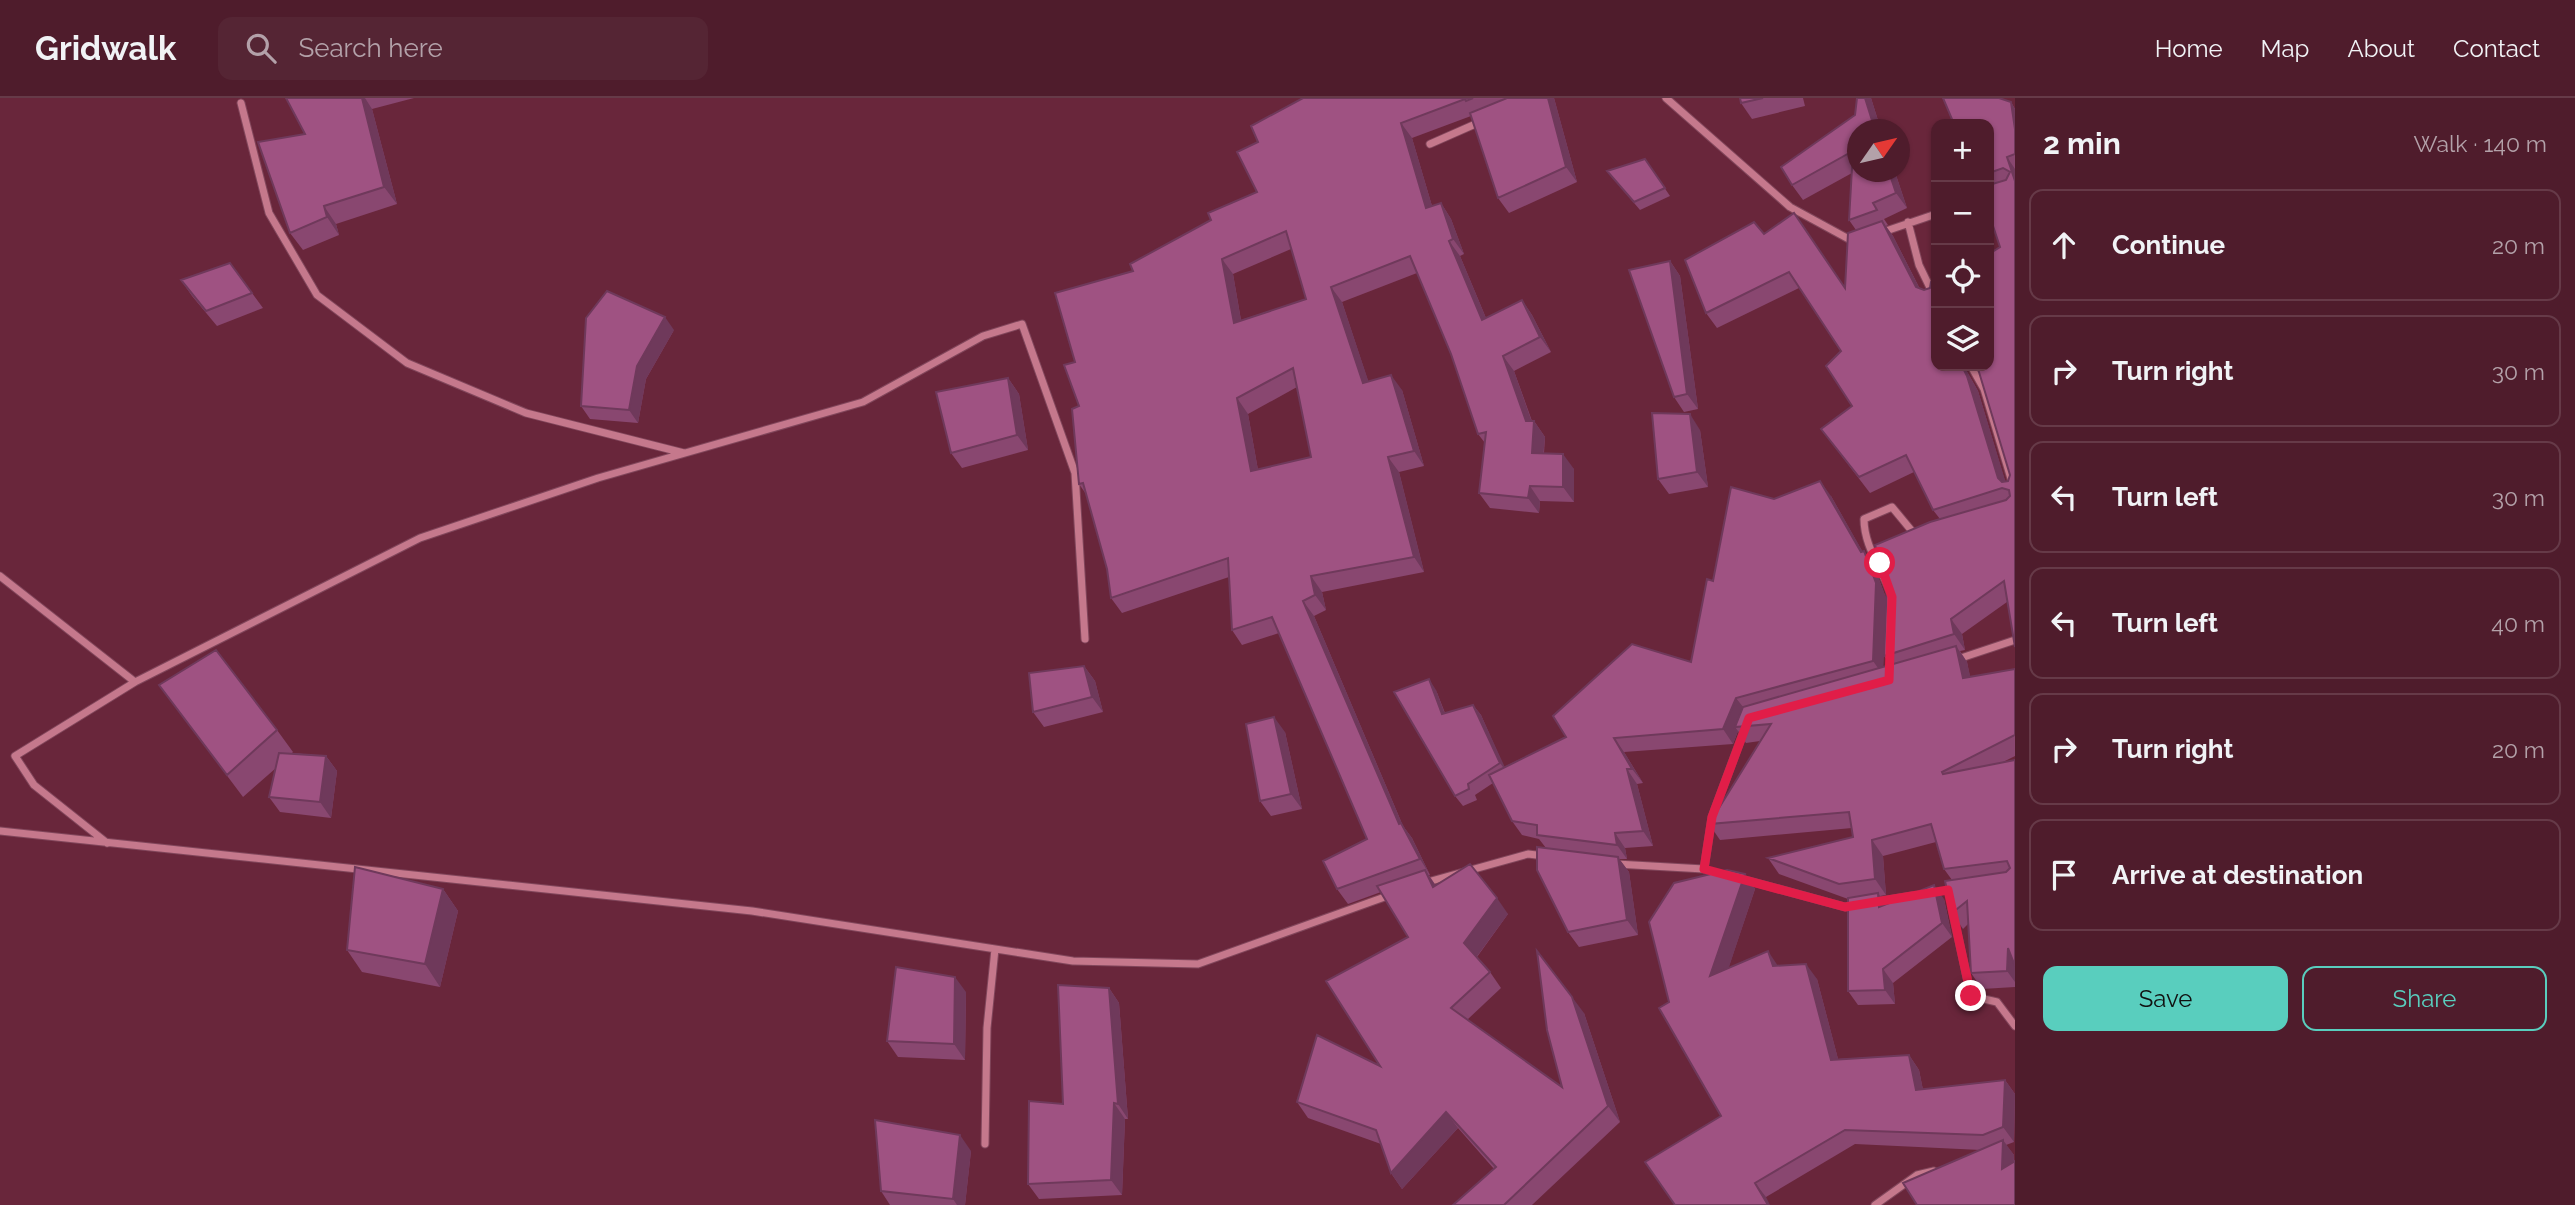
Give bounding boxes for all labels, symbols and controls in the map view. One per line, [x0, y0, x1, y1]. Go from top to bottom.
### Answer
search box [218, 17, 708, 80]
text: Gridwalk [35, 29, 176, 68]
icon: search [242, 29, 280, 67]
text: Search here [298, 33, 443, 63]
text: Home [2155, 34, 2223, 63]
text: Map [2261, 34, 2309, 63]
text: About [2347, 34, 2415, 63]
text: Contact [2453, 34, 2540, 63]
north arrow [1847, 119, 1910, 182]
map controls [1931, 119, 1994, 371]
button: + [1931, 119, 1994, 182]
text: 2 min [2043, 126, 2121, 161]
text: Walk · 140 m [2414, 130, 2547, 157]
button: − [1931, 182, 1994, 245]
icon: ahead [2045, 226, 2083, 264]
text: Continue [2112, 230, 2225, 260]
text: 20 m [2492, 232, 2545, 259]
button: locate [1931, 245, 1994, 308]
button: layers [1931, 308, 1994, 371]
icon: right [2045, 352, 2083, 390]
text: Turn right [2112, 356, 2233, 386]
text: 30 m [2492, 358, 2545, 385]
icon: left [2045, 478, 2083, 516]
text: Turn left [2112, 482, 2218, 512]
text: 30 m [2492, 484, 2545, 511]
route start [1864, 547, 1895, 578]
icon: left [2045, 604, 2083, 642]
text: Turn left [2112, 608, 2218, 638]
text: 40 m [2491, 610, 2545, 637]
icon: right [2045, 730, 2083, 768]
text: Turn right [2112, 734, 2233, 764]
text: 20 m [2492, 736, 2545, 763]
icon: arrive [2045, 856, 2083, 894]
text: Arrive at destination [2112, 860, 2363, 890]
button: Save [2043, 966, 2288, 1031]
button: Share [2302, 966, 2547, 1031]
route end [1955, 980, 1986, 1011]

